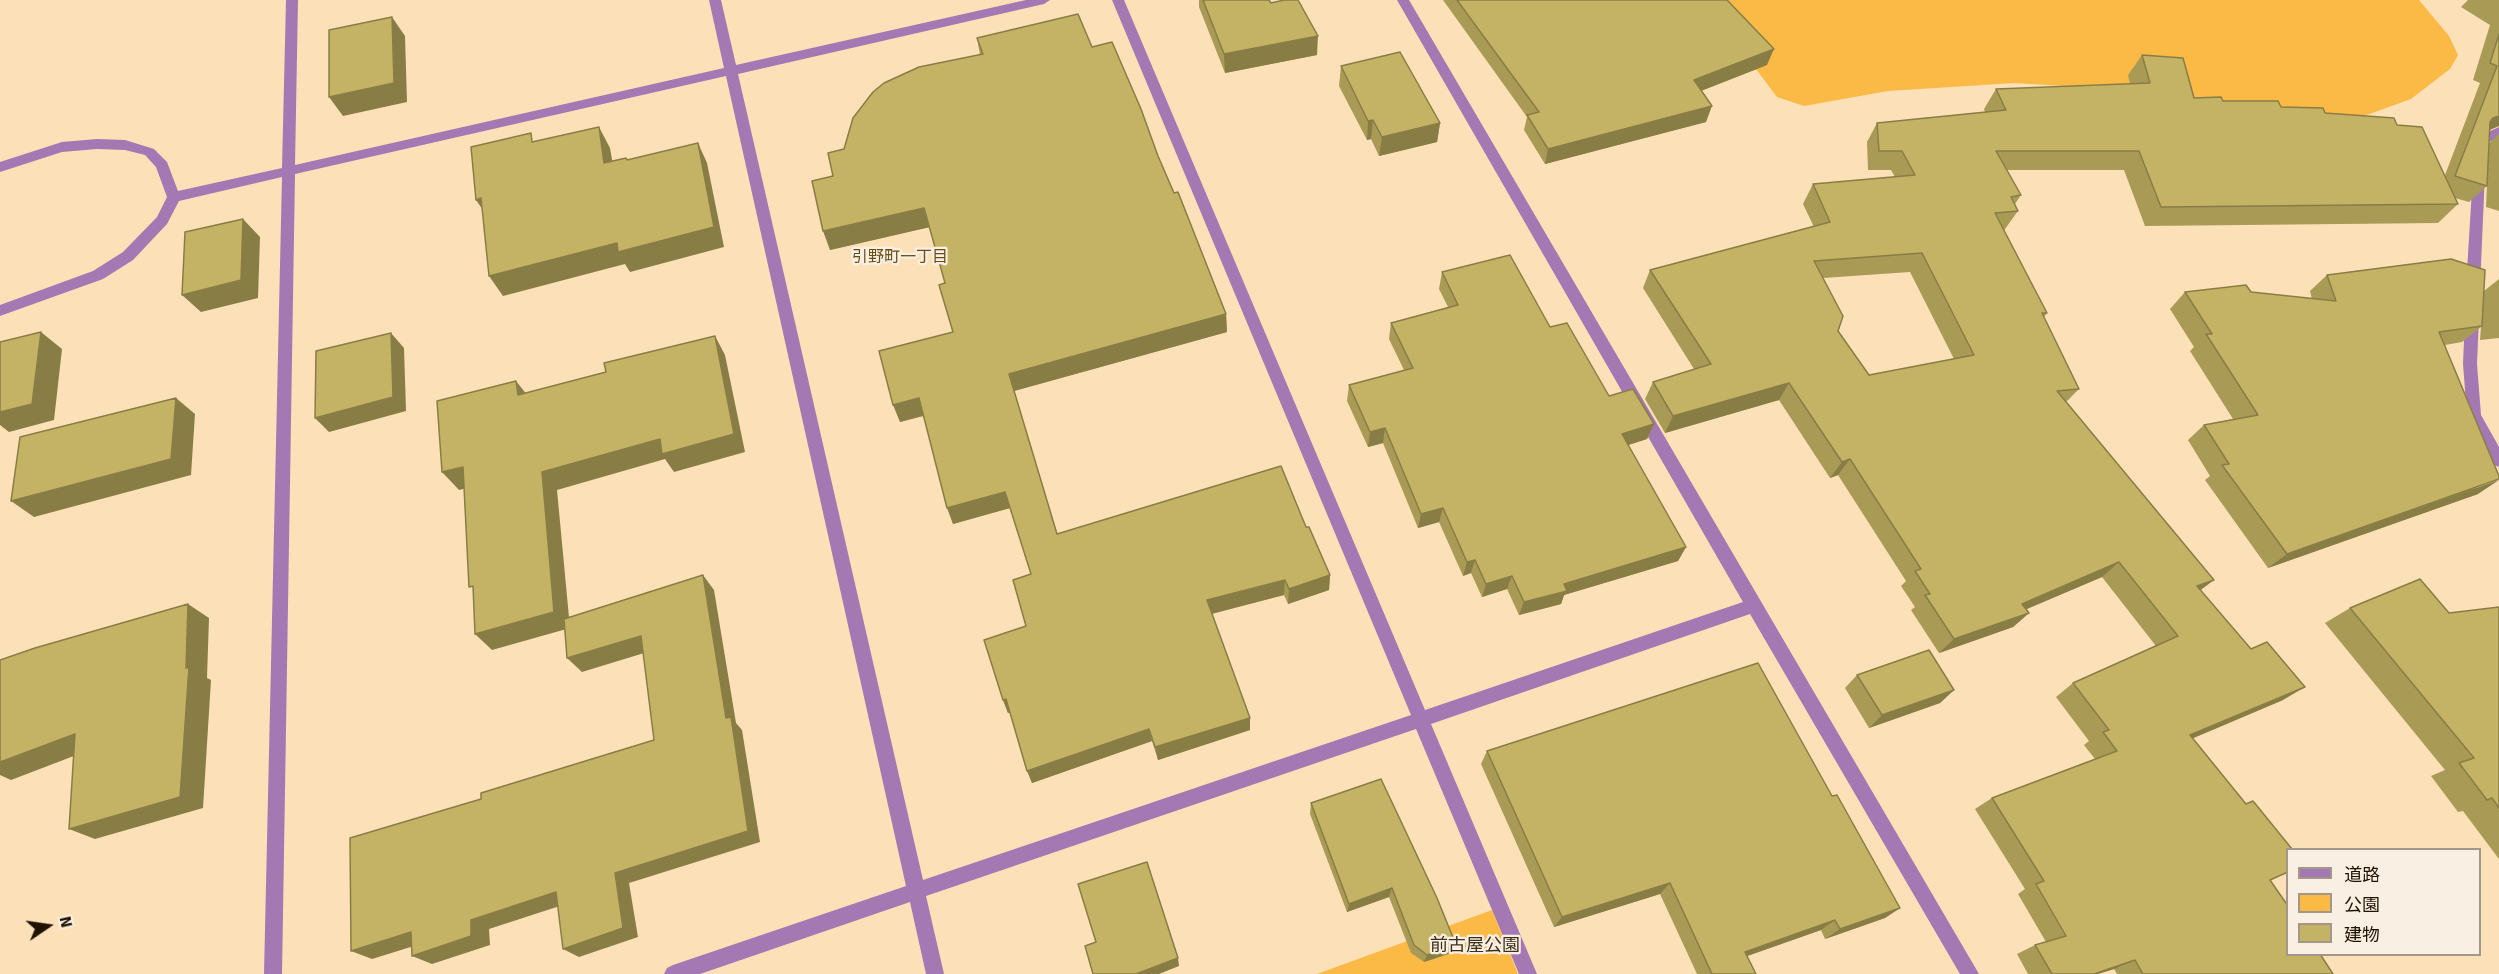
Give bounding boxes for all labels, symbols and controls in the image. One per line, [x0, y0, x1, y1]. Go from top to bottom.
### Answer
district label: 引野町一丁目 [852, 248, 948, 268]
legend [2286, 848, 2481, 956]
text: 道路 [2344, 864, 2380, 886]
text: 公園 [2344, 894, 2380, 916]
north arrow [18, 896, 78, 956]
text: N [55, 914, 77, 930]
text: 建物 [2344, 924, 2380, 946]
park label: 前古屋公園 [1430, 935, 1520, 957]

